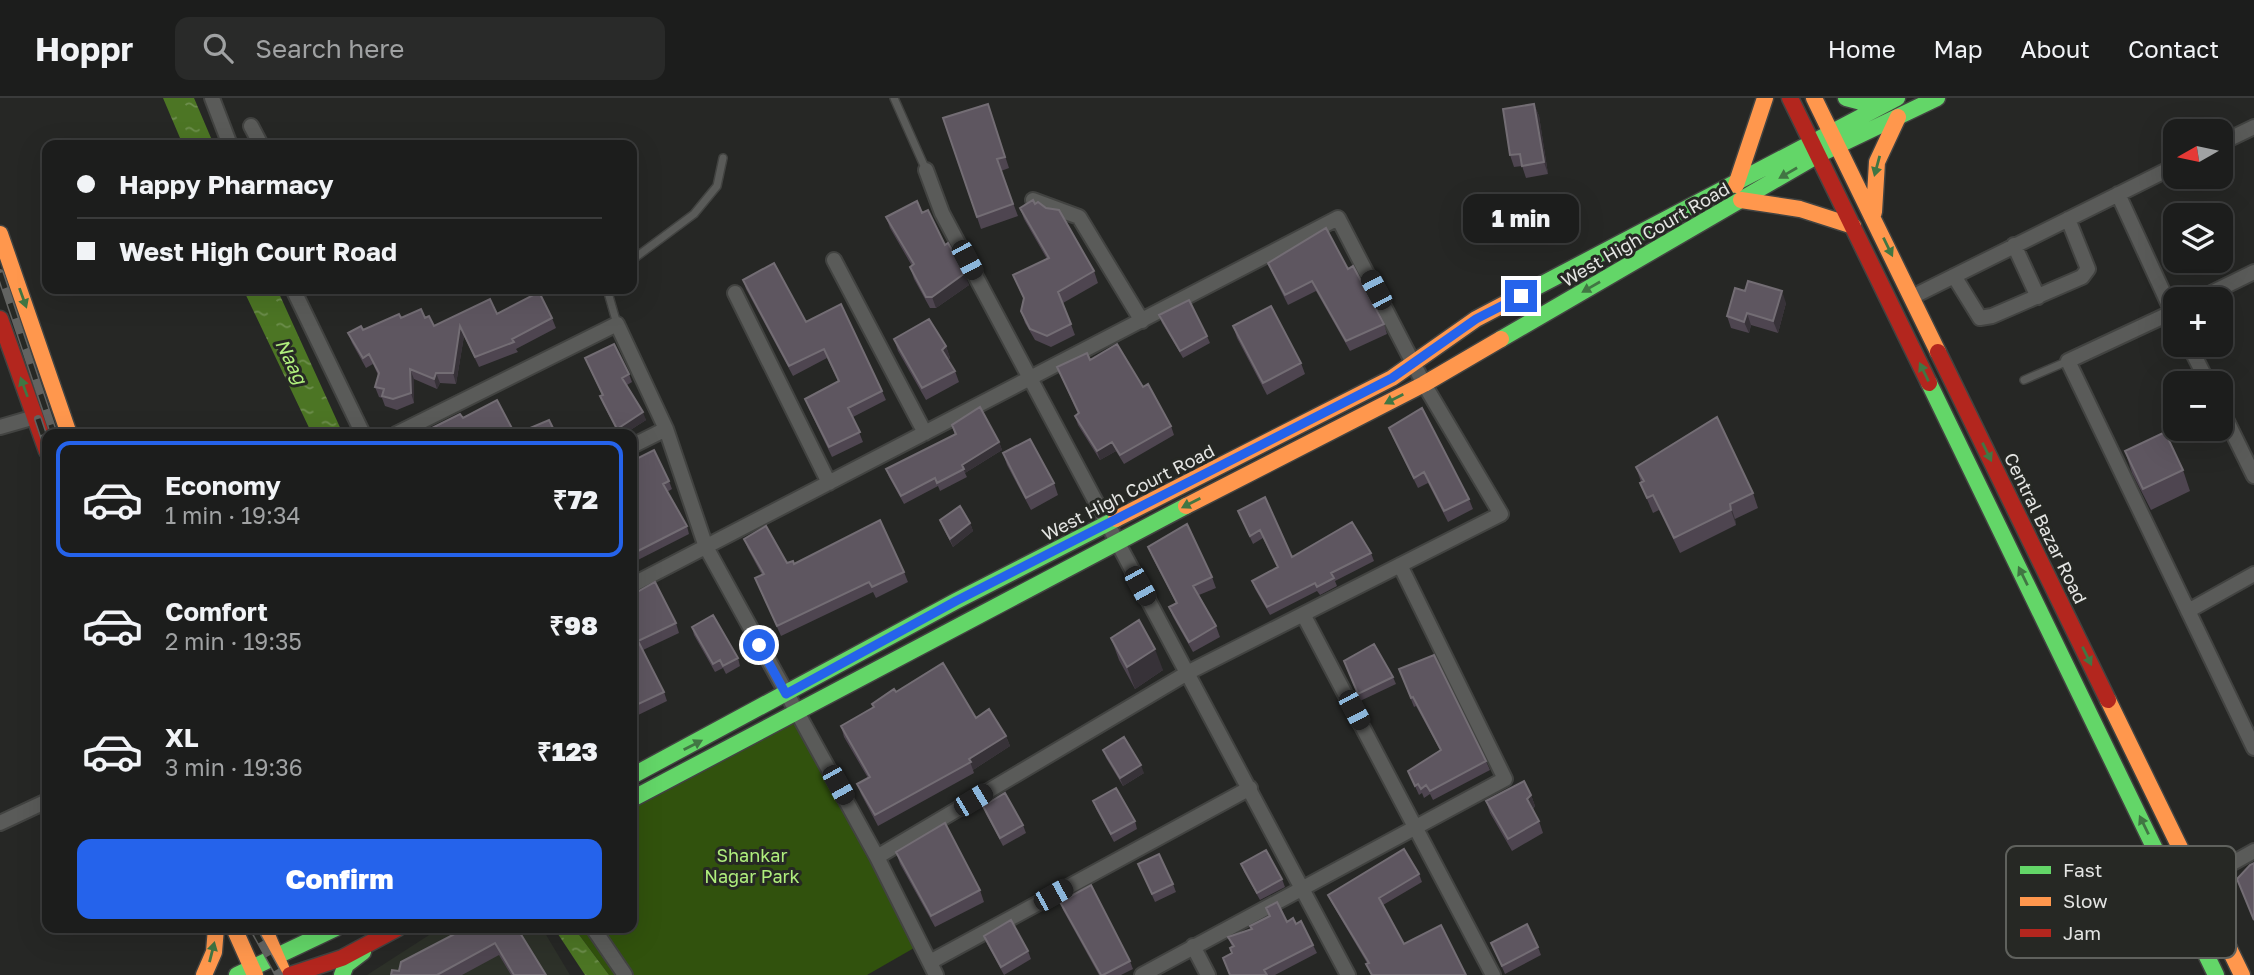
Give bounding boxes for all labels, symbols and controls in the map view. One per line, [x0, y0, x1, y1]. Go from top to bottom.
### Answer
search box [175, 17, 665, 80]
text: Hoppr [35, 29, 133, 68]
icon: search [199, 29, 237, 67]
text: Search here [255, 33, 404, 64]
text: Home [1828, 34, 1896, 63]
text: Map [1934, 34, 1983, 63]
text: About [2021, 34, 2090, 63]
text: Contact [2128, 34, 2219, 63]
north arrow [2163, 119, 2233, 189]
map controls [2163, 119, 2233, 441]
one-way arrow [1871, 156, 1882, 178]
one-way arrow [1779, 167, 1798, 179]
text: Happy Pharmacy [119, 169, 334, 200]
street label: West High Court Road [1557, 177, 1733, 291]
callout: 1 min [1463, 194, 1579, 244]
button: layers [2163, 203, 2233, 273]
text: 1 min [1492, 204, 1550, 232]
text: West High Court Road [119, 236, 397, 267]
car [948, 237, 987, 283]
one-way arrow [1882, 237, 1893, 257]
car [1357, 267, 1396, 313]
route end [1505, 280, 1537, 312]
one-way arrow [1582, 281, 1601, 293]
button: + [2163, 287, 2233, 357]
one-way arrow [18, 288, 29, 309]
water label: Naag [271, 335, 313, 389]
one-way arrow [1918, 362, 1929, 382]
button: − [2163, 371, 2233, 441]
one-way arrow [18, 376, 29, 397]
one-way arrow [1383, 393, 1403, 405]
street label: West High Court Road [1038, 439, 1218, 545]
one-way arrow [1982, 442, 1993, 462]
street label: Central Bazar Road [2000, 449, 2092, 607]
icon: car [81, 468, 144, 531]
text: Economy [165, 470, 281, 501]
text: ₹72 [553, 484, 598, 515]
one-way arrow [1181, 498, 1201, 509]
text: 1 min · 19:34 [165, 501, 300, 529]
car [1121, 563, 1160, 609]
one-way arrow [2017, 566, 2029, 586]
icon: car [81, 594, 144, 657]
text: Comfort [165, 596, 268, 627]
text: ₹98 [549, 610, 598, 641]
text: 2 min · 19:35 [165, 627, 302, 655]
route start [743, 629, 775, 661]
one-way arrow [2082, 646, 2093, 666]
car [1335, 687, 1374, 733]
icon: car [81, 720, 144, 783]
text: XL [165, 722, 199, 753]
text: ₹123 [537, 736, 598, 767]
one-way arrow [683, 739, 703, 751]
text: 3 min · 19:36 [165, 753, 303, 781]
car [819, 762, 858, 808]
car [950, 780, 997, 820]
one-way arrow [2138, 815, 2150, 835]
button: Confirm [77, 839, 602, 919]
park label: Shankar Nagar Park [704, 844, 800, 887]
legend [2006, 846, 2236, 958]
text: Fast [2063, 858, 2102, 881]
car [1030, 876, 1077, 914]
text: Slow [2063, 889, 2108, 912]
text: Jam [2063, 921, 2101, 944]
one-way arrow [207, 940, 218, 962]

